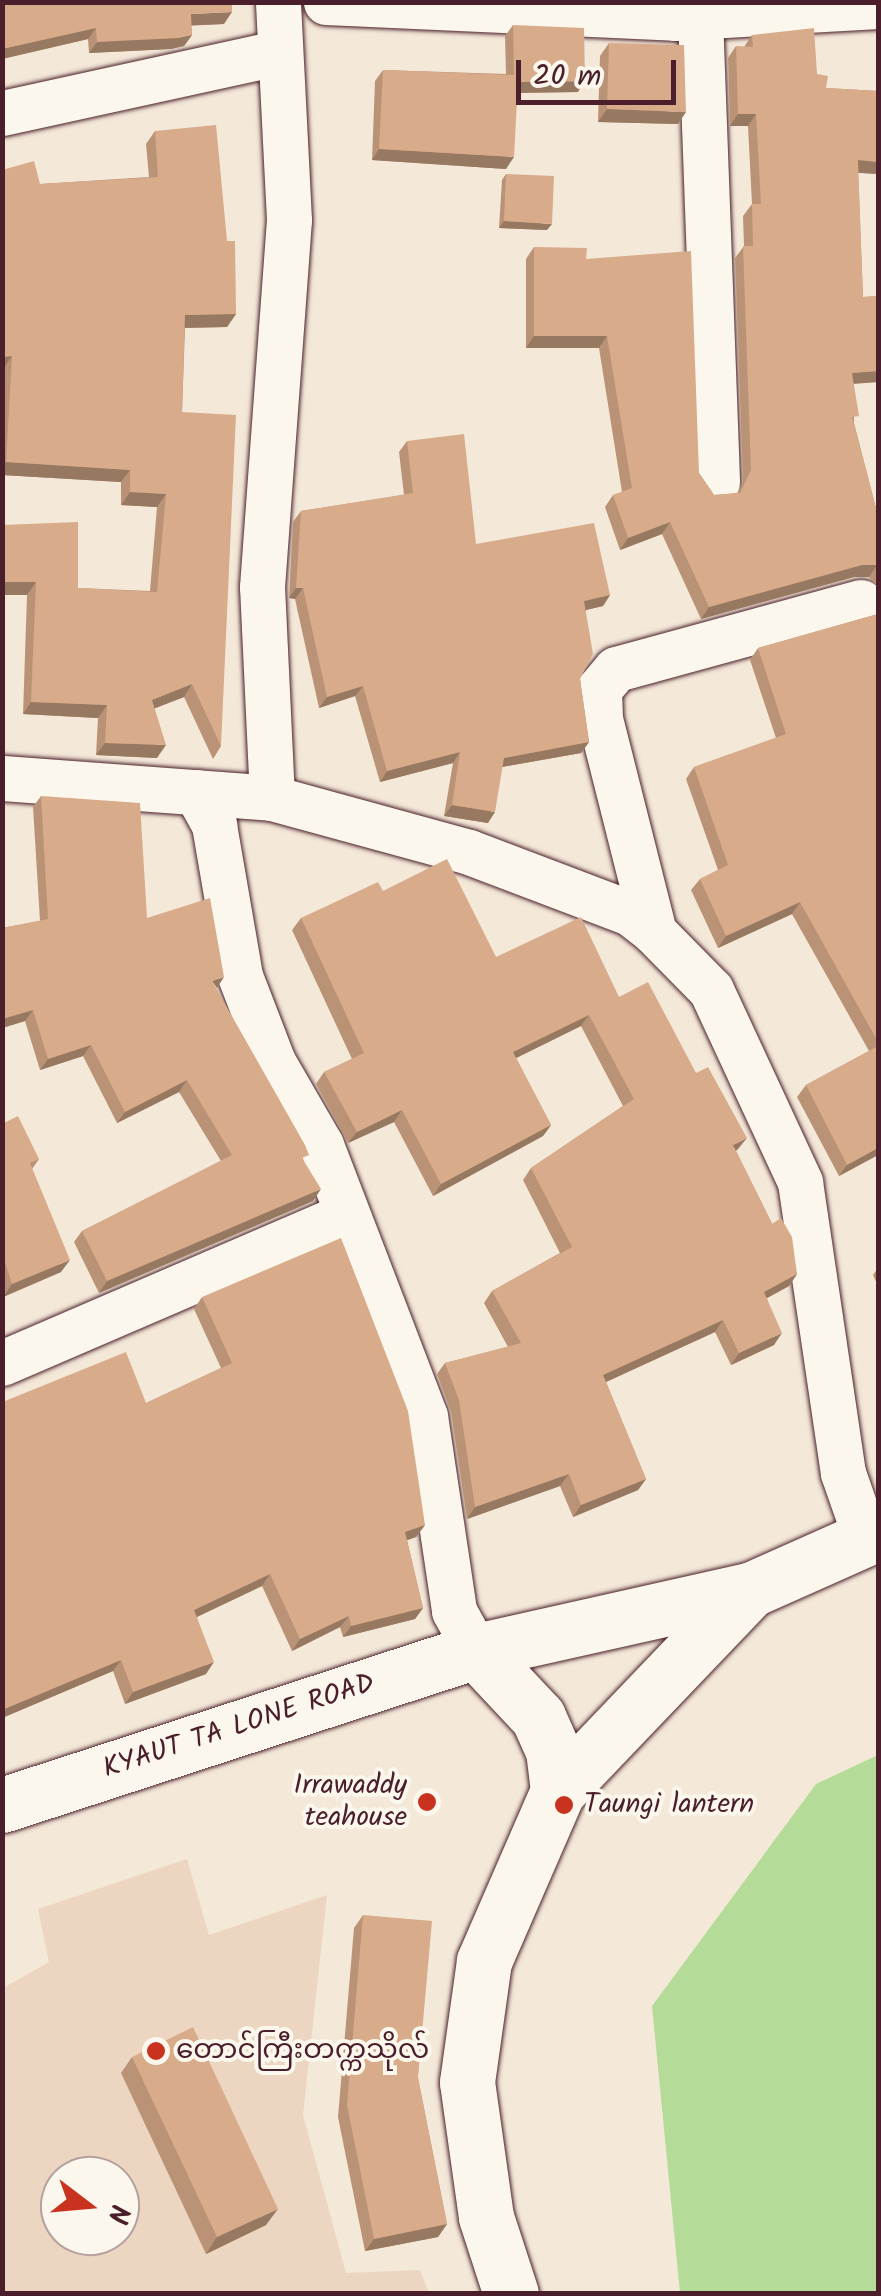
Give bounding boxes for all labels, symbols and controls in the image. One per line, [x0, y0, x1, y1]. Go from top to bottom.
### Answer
scale bar [521, 40, 681, 102]
text: 20 m [533, 53, 601, 101]
street label: KYAUT TA LONE ROAD [99, 1667, 379, 1787]
place label: Irrawaddy teahouse [294, 1769, 407, 1835]
place label: Taungi lantern [584, 1788, 754, 1822]
marker: Irrawaddy teahouse [416, 1791, 438, 1813]
marker: Taungi lantern [553, 1794, 575, 1816]
place label: တောင်ကြီးတက္ကသိုလ် [176, 2034, 429, 2068]
marker: တောင်ကြီးတက္ကသိုလ် [145, 2040, 167, 2062]
north arrow [40, 2156, 140, 2256]
text: N [93, 2199, 141, 2229]

